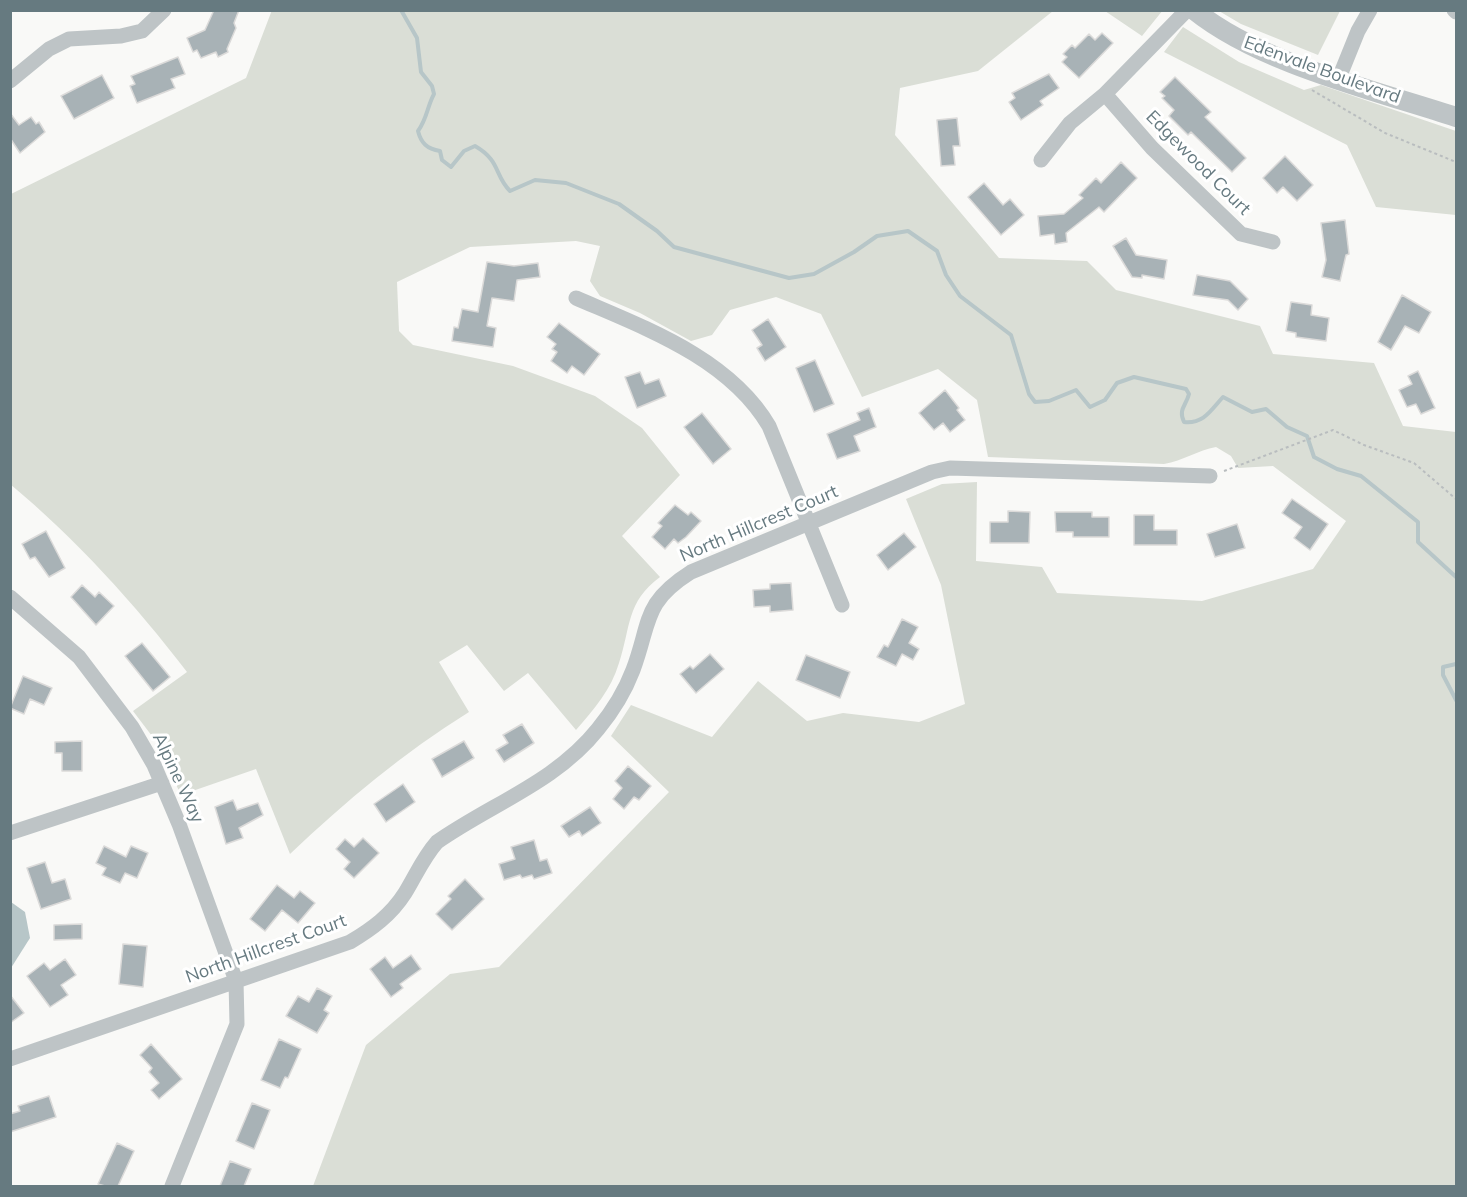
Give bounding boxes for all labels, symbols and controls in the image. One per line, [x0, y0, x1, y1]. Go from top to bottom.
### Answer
street label: Edenvale Boulevard [1241, 32, 1403, 108]
street label: Edgewood Court [1141, 106, 1255, 220]
street label: North Hillcrest Court [677, 481, 841, 567]
street label: Alpine Way [148, 730, 208, 826]
street label: North Hillcrest Court [183, 910, 349, 988]

